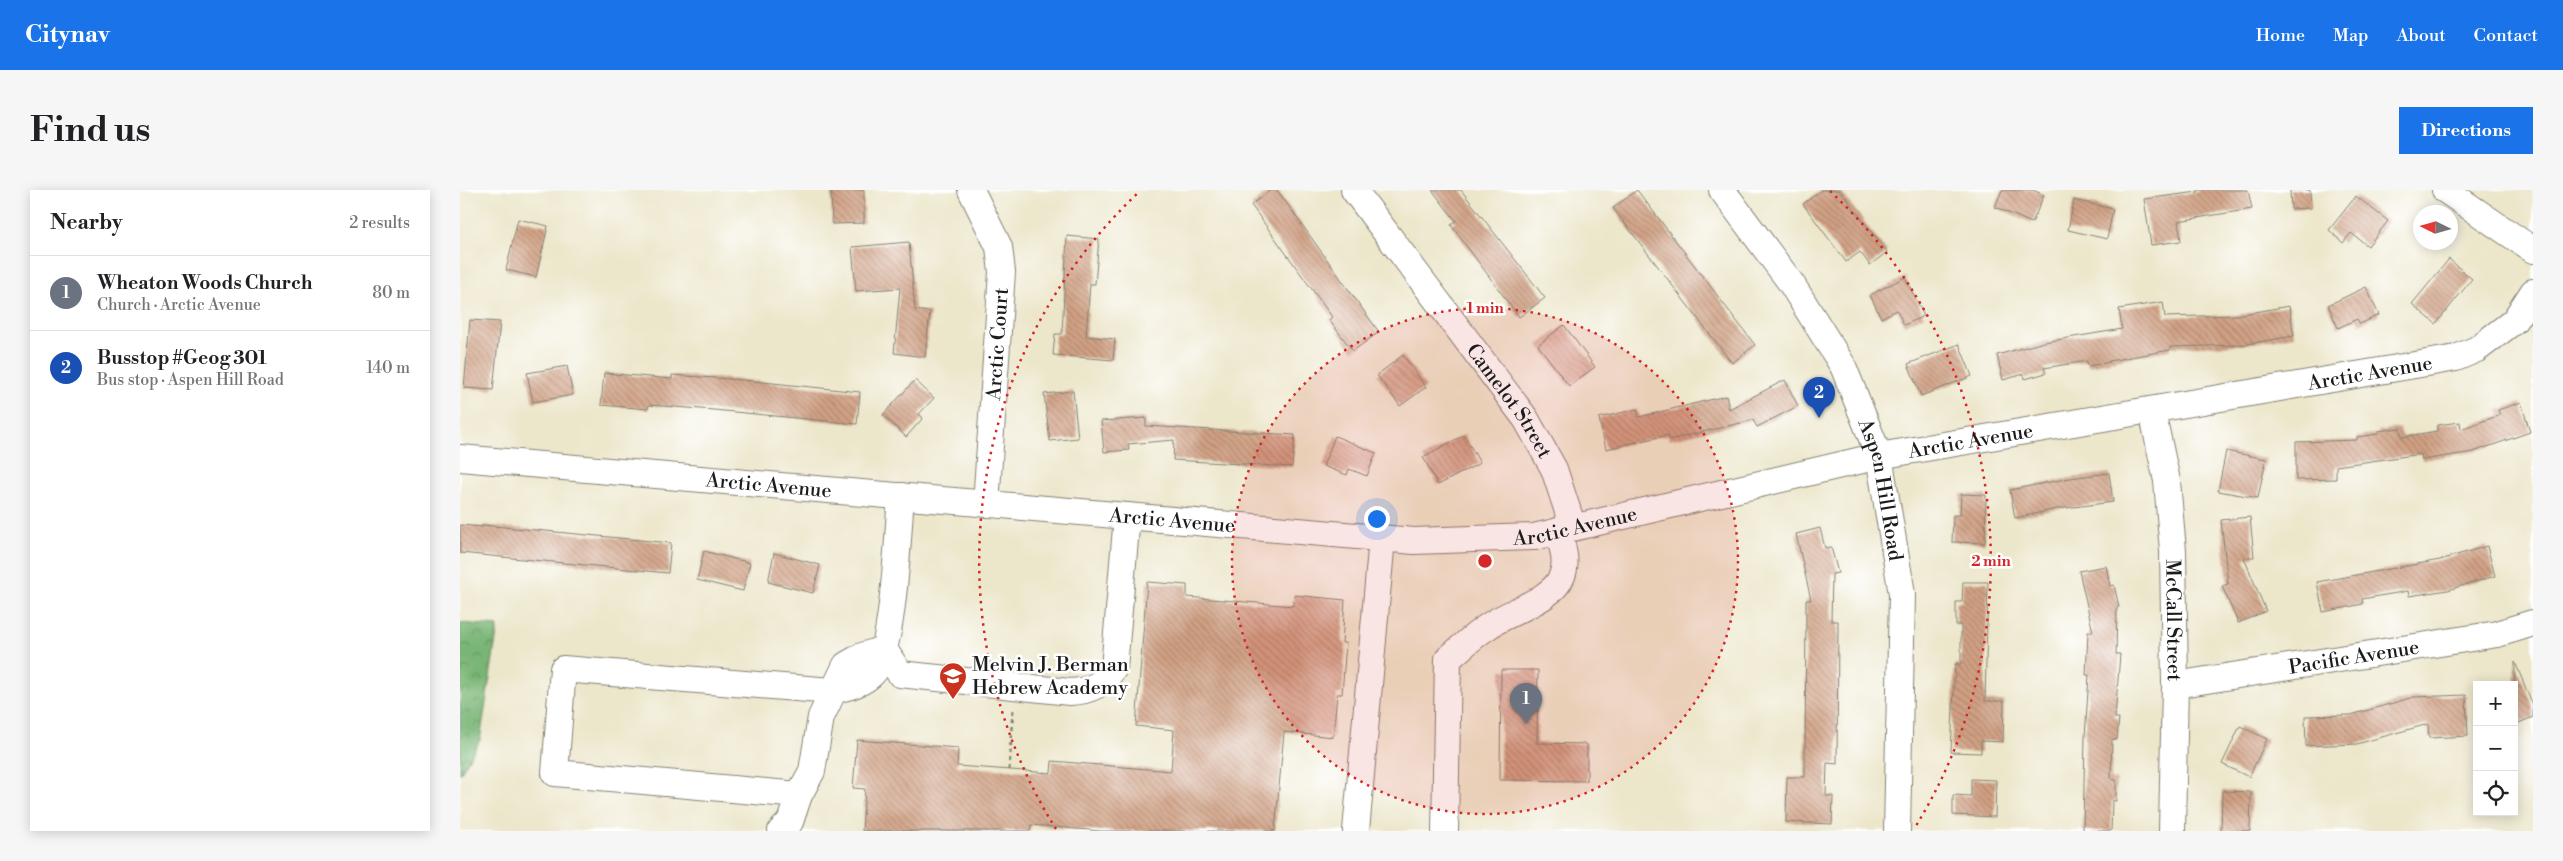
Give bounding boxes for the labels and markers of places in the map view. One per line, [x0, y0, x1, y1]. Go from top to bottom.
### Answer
pin: 2 [1803, 377, 1835, 418]
centre of rings [1476, 552, 1494, 570]
place label: Melvin J. Berman Hebrew Academy [972, 653, 1129, 701]
school or university icon: Melvin J. Berman Hebrew Academy [938, 661, 968, 700]
pin: 1 [1510, 683, 1542, 724]

